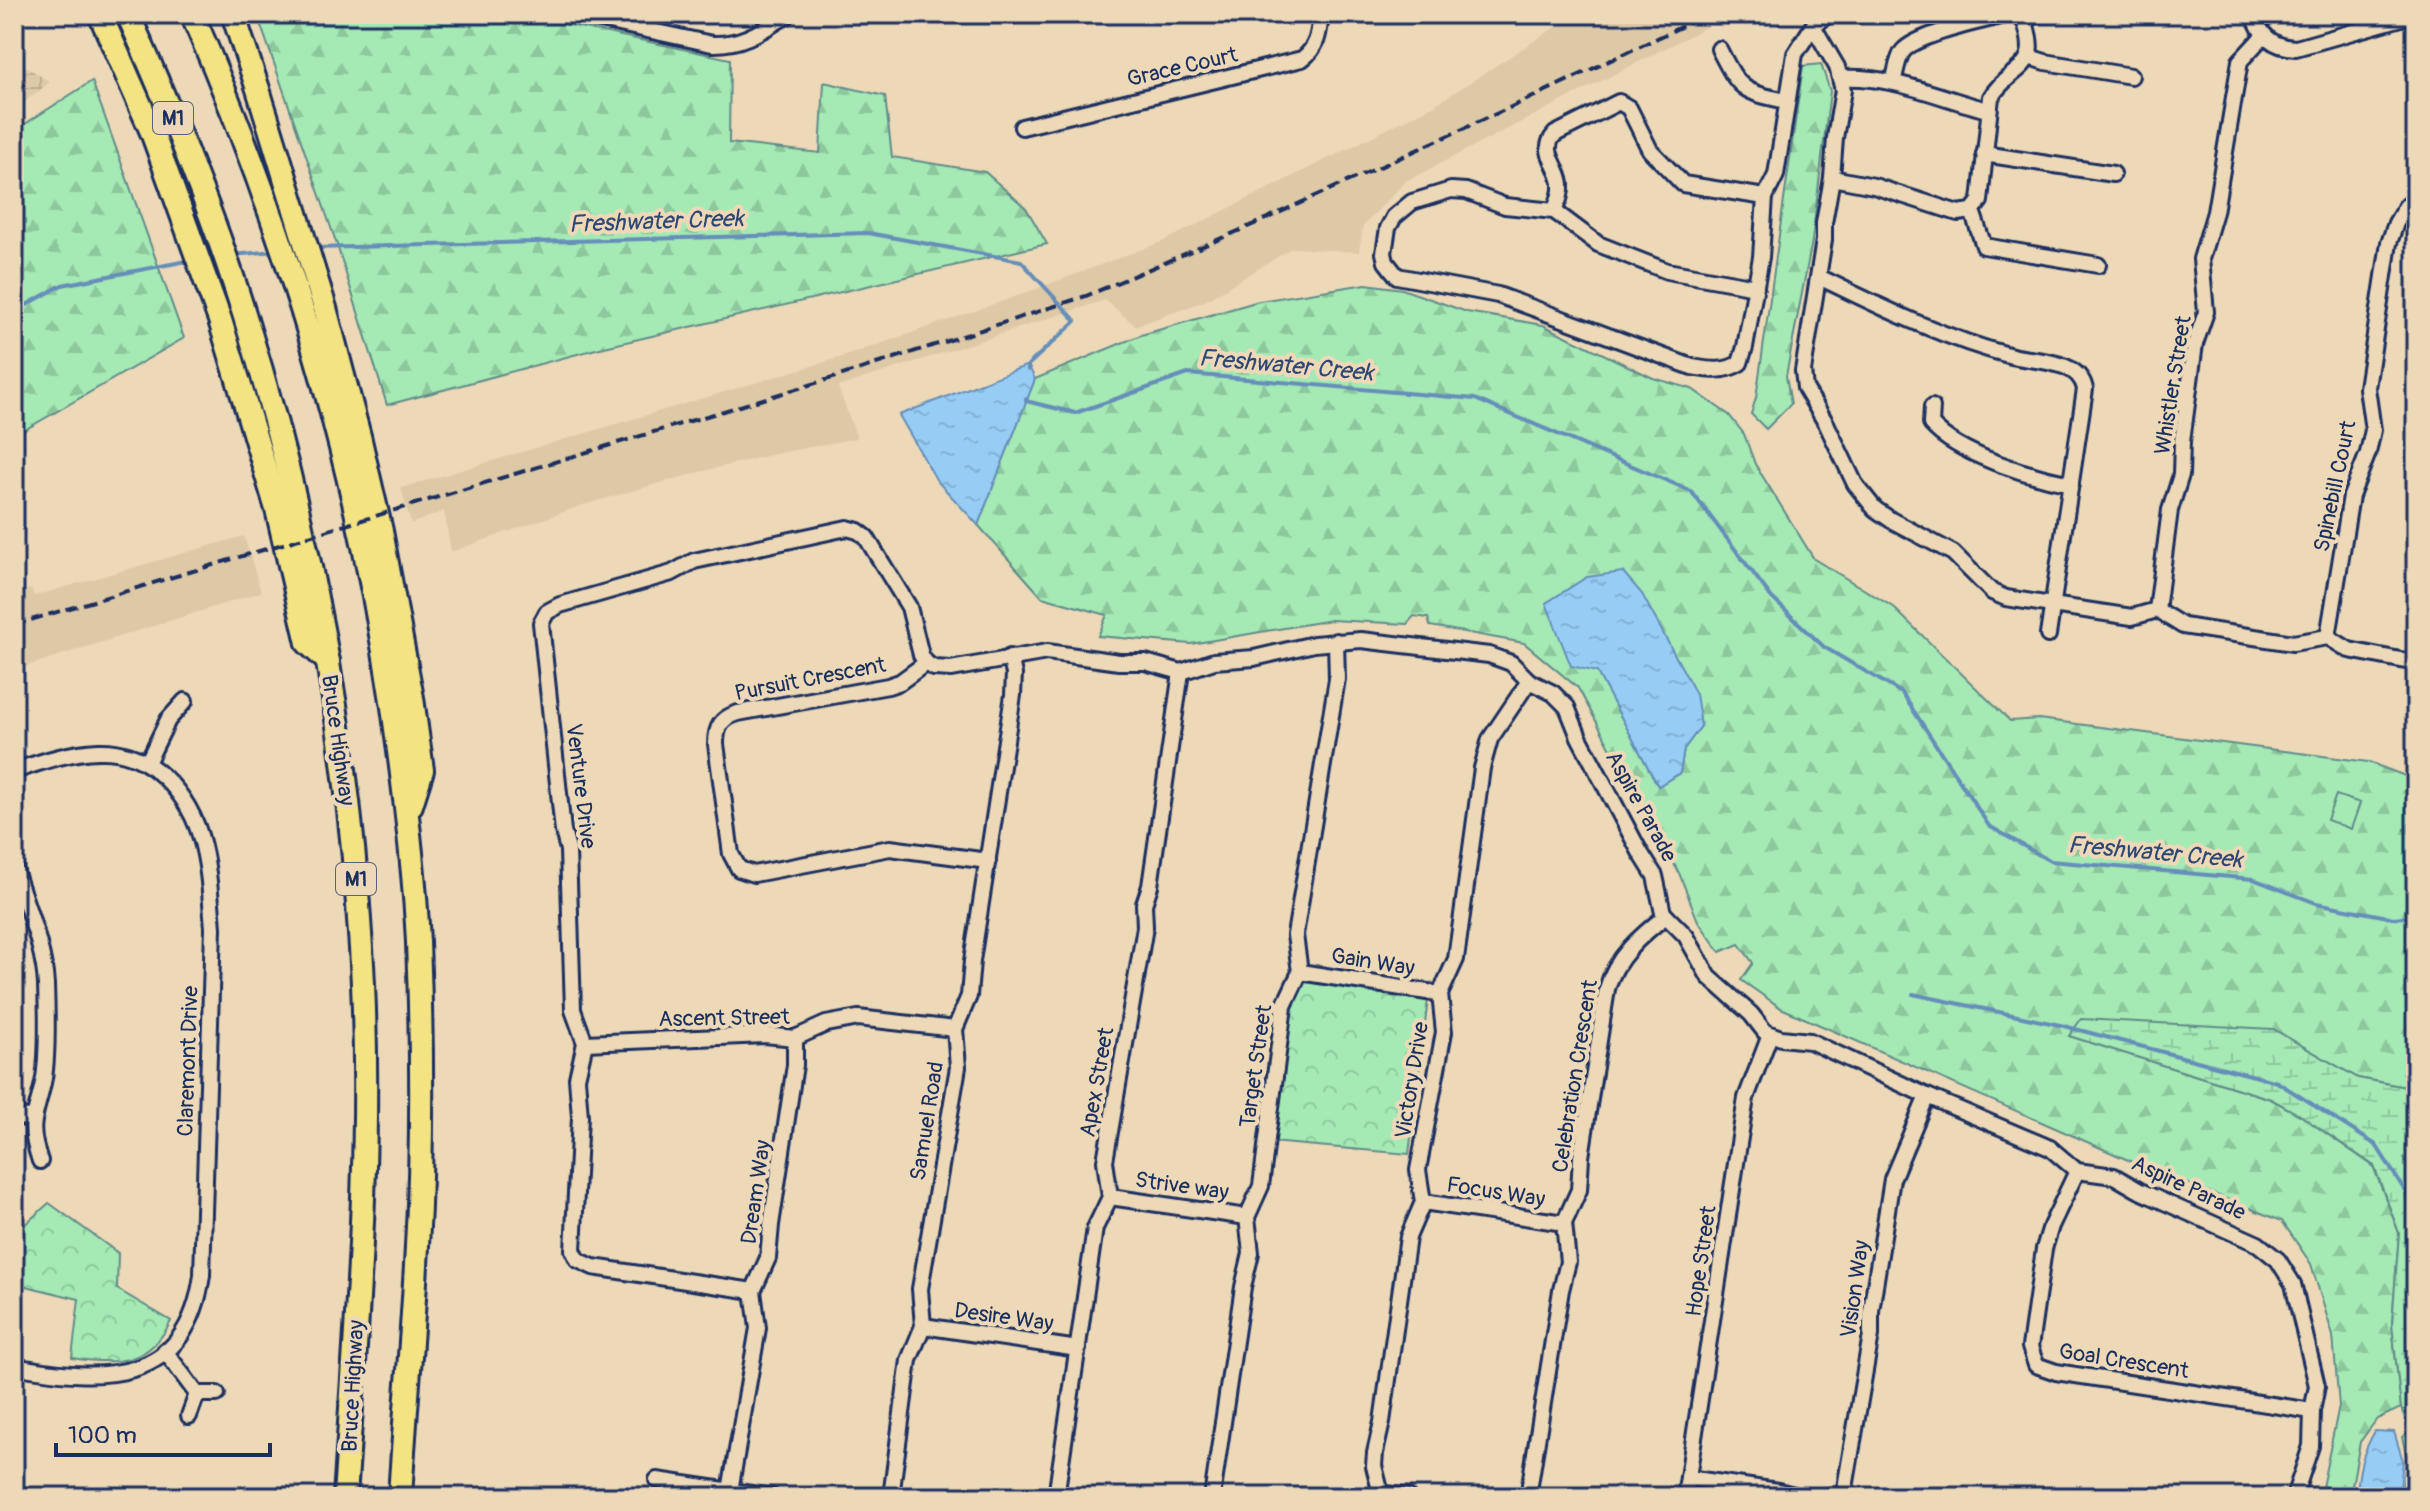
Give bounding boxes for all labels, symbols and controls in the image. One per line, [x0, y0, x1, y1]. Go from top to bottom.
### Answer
street label: Grace Court [1124, 41, 1240, 93]
road number: M1 [153, 102, 193, 134]
water label: Freshwater Creek [568, 204, 746, 239]
street label: Whistler Street [2148, 314, 2198, 457]
water label: Freshwater Creek [1198, 343, 1376, 388]
street label: Spinebill Court [2307, 418, 2363, 554]
street label: Pursuit Crescent [732, 651, 888, 707]
street label: Bruce Highway [315, 673, 361, 807]
street label: Venture Drive [559, 722, 603, 850]
street label: Aspire Parade [1599, 746, 1683, 867]
water label: Freshwater Creek [2067, 830, 2245, 875]
road number: M1 [336, 863, 376, 895]
street label: Gain Way [1329, 942, 1417, 982]
street label: Celebration Crescent [1546, 978, 1604, 1174]
street label: Claremont Drive [171, 985, 205, 1137]
street label: Ascent Street [658, 1003, 790, 1033]
street label: Target Street [1233, 1003, 1279, 1130]
street label: Victory Drive [1389, 1020, 1435, 1141]
street label: Apex Street [1074, 1025, 1120, 1139]
street label: Samuel Road [904, 1060, 950, 1183]
street label: Dream Way [735, 1138, 777, 1246]
street label: Aspire Parade [2127, 1149, 2250, 1227]
street label: Strive way [1133, 1166, 1230, 1206]
street label: Focus Way [1445, 1170, 1547, 1214]
street label: Hope Street [1679, 1204, 1723, 1318]
street label: Vision Way [1834, 1239, 1876, 1340]
street label: Desire Way [952, 1296, 1055, 1338]
street label: Bruce Highway [336, 1319, 370, 1453]
street label: Goal Crescent [2057, 1337, 2191, 1385]
scale bar [56, 1407, 270, 1457]
text: 100 m [68, 1421, 137, 1450]

